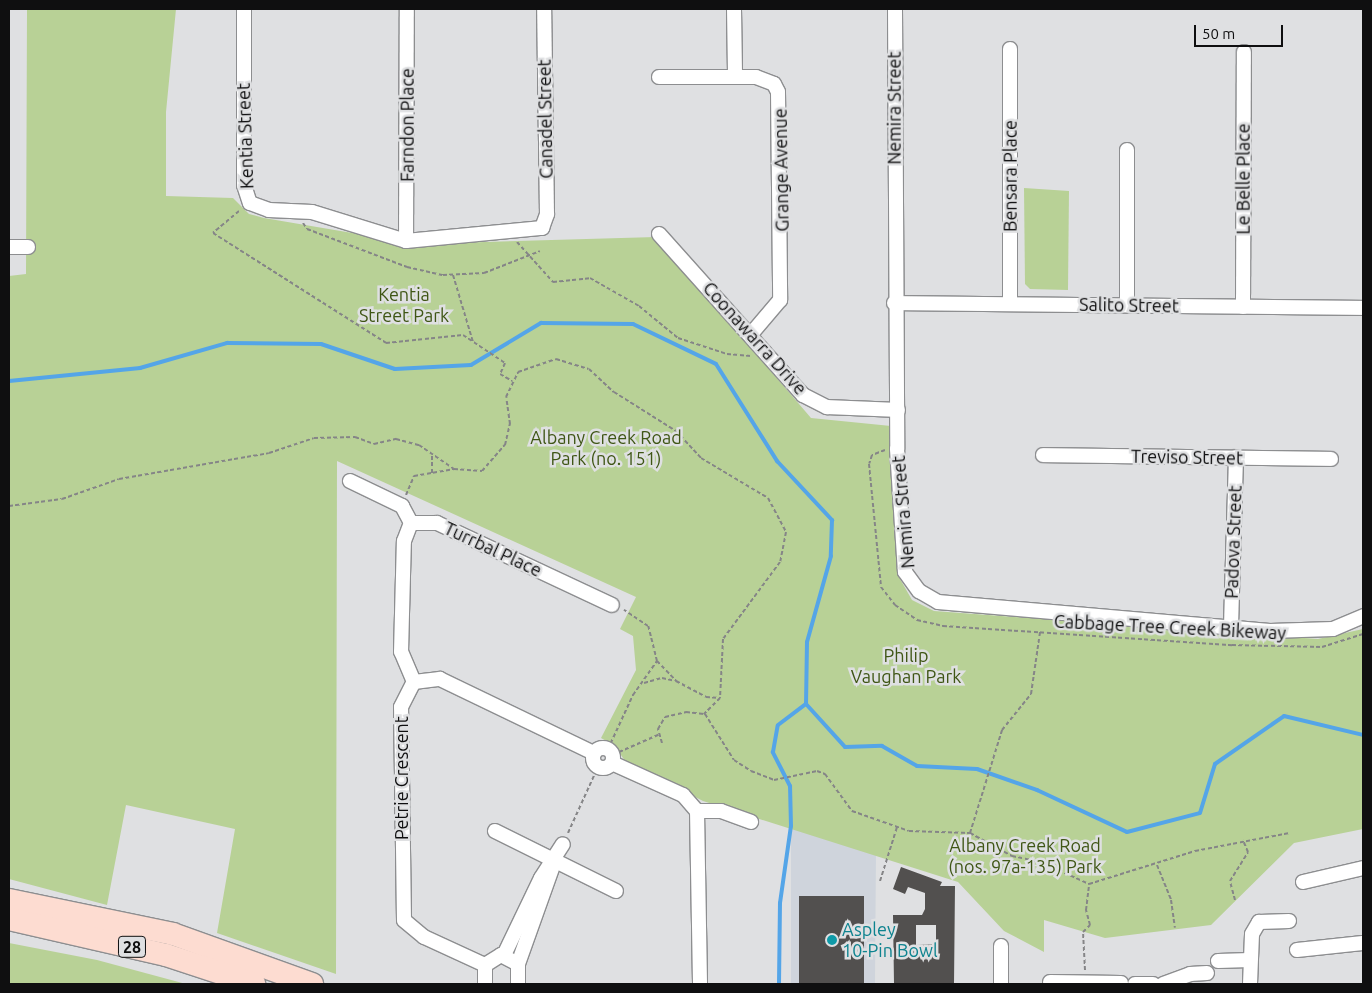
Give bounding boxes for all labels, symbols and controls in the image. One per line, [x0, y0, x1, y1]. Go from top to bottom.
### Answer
scale bar [1197, 15, 1286, 47]
text: 50 m [1202, 25, 1235, 42]
street label: Nemira Street [883, 51, 905, 165]
street label: Canadel Street [533, 59, 557, 179]
street label: Farndon Place [396, 68, 418, 182]
street label: Kentia Street [232, 83, 258, 189]
street label: Grange Avenue [769, 108, 793, 232]
street label: Bensara Place [999, 120, 1021, 232]
street label: Le Belle Place [1232, 123, 1254, 235]
street label: Coonawarra Drive [699, 277, 811, 399]
park label: Kentia Street Park [359, 284, 449, 326]
street label: Salito Street [1079, 293, 1179, 317]
park label: Albany Creek Road Park (no. 151) [530, 427, 682, 469]
street label: Treviso Street [1131, 445, 1243, 469]
street label: Nemira Street [887, 455, 919, 569]
street label: Padova Street [1220, 485, 1246, 599]
street label: Turrbal Place [441, 517, 545, 581]
street label: Cabbage Tree Creek Bikeway [1053, 610, 1287, 644]
park label: Philip Vaughan Park [851, 645, 961, 688]
street label: Petrie Crescent [390, 716, 412, 840]
park label: Albany Creek Road (nos. 97a-135) Park [948, 835, 1102, 878]
place label: Aspley 10-Pin Bowl [842, 919, 938, 962]
road number: 28 [117, 934, 147, 960]
marker: Aspley 10-Pin Bowl [826, 934, 838, 946]

